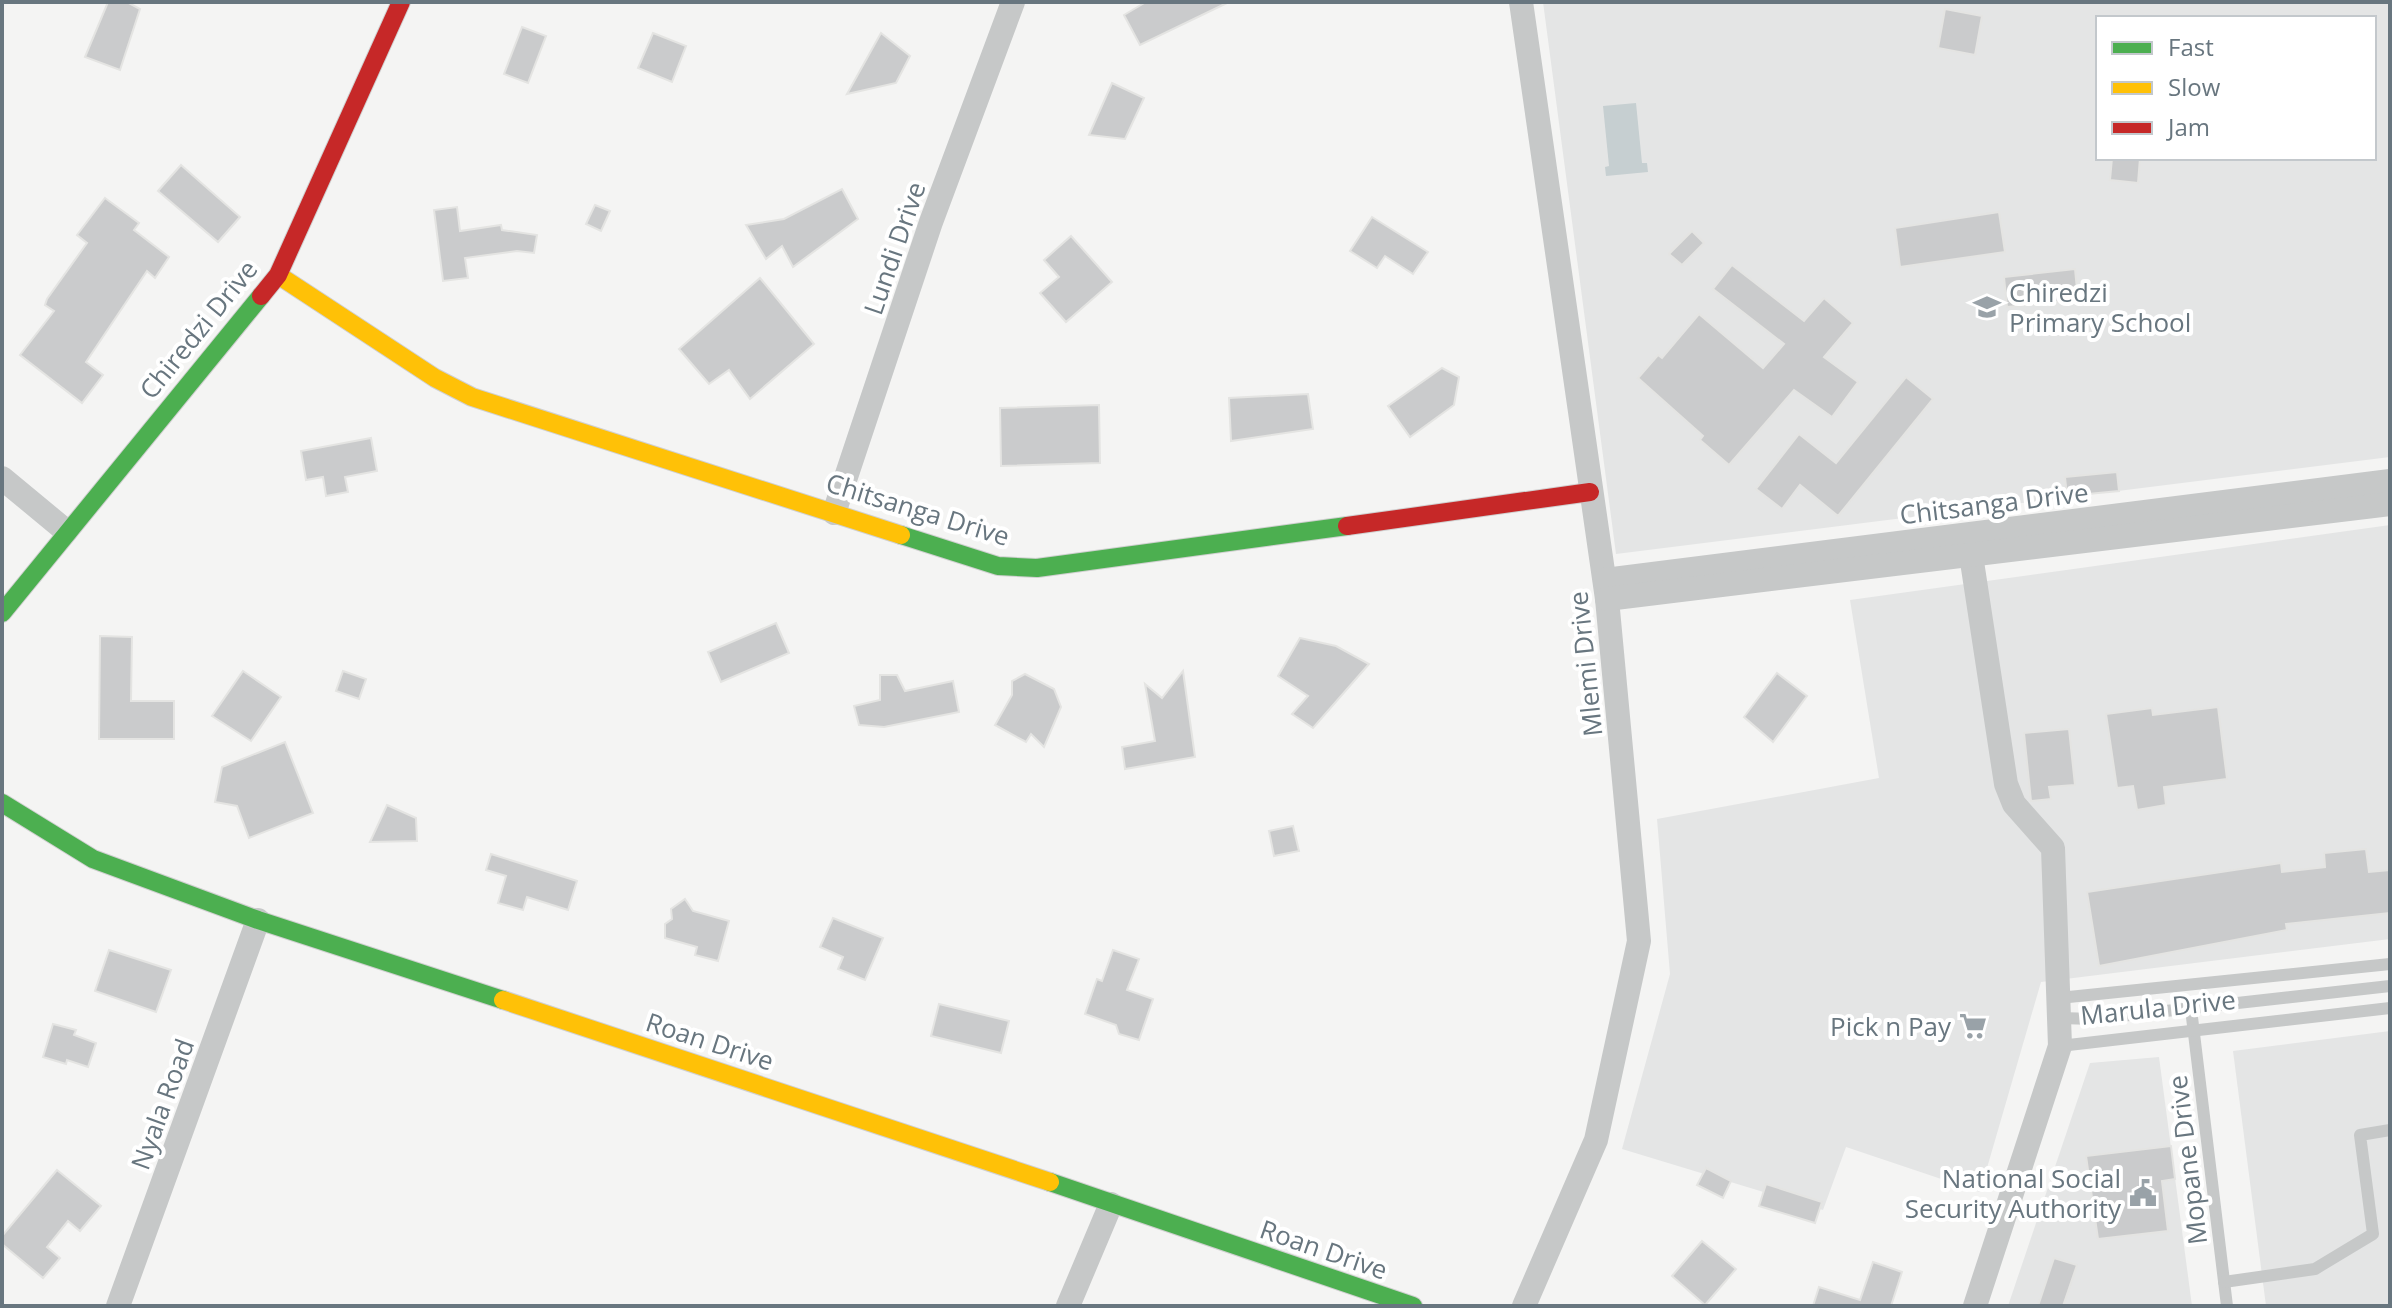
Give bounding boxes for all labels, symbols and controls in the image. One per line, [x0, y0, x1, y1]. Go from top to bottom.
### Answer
legend [2096, 16, 2376, 160]
text: Fast [2168, 30, 2214, 63]
text: Slow [2168, 70, 2221, 103]
text: Jam [2166, 110, 2210, 143]
street label: Lundi Drive [854, 177, 934, 319]
street label: Chiredzi Drive [131, 252, 265, 406]
place label: Chiredzi Primary School [2009, 274, 2191, 340]
school or university icon: Chiredzi Primary School [1972, 292, 2002, 322]
street label: Chitsanga Drive [822, 464, 1014, 554]
street label: Chitsanga Drive [1898, 474, 2090, 532]
street label: Mlemi Drive [1559, 590, 1611, 738]
street label: Marula Drive [2079, 981, 2237, 1033]
street label: Roan Drive [641, 1003, 779, 1079]
place label: Pick n Pay [1830, 1008, 1952, 1044]
supermarket icon: Pick n Pay [1958, 1011, 1988, 1041]
street label: Nyala Road [122, 1034, 202, 1174]
street label: Mopane Drive [2159, 1073, 2215, 1247]
place label: National Social Security Authority [1905, 1160, 2122, 1226]
public building icon: National Social Security Authority [2128, 1178, 2158, 1208]
street label: Roan Drive [1256, 1210, 1392, 1288]

